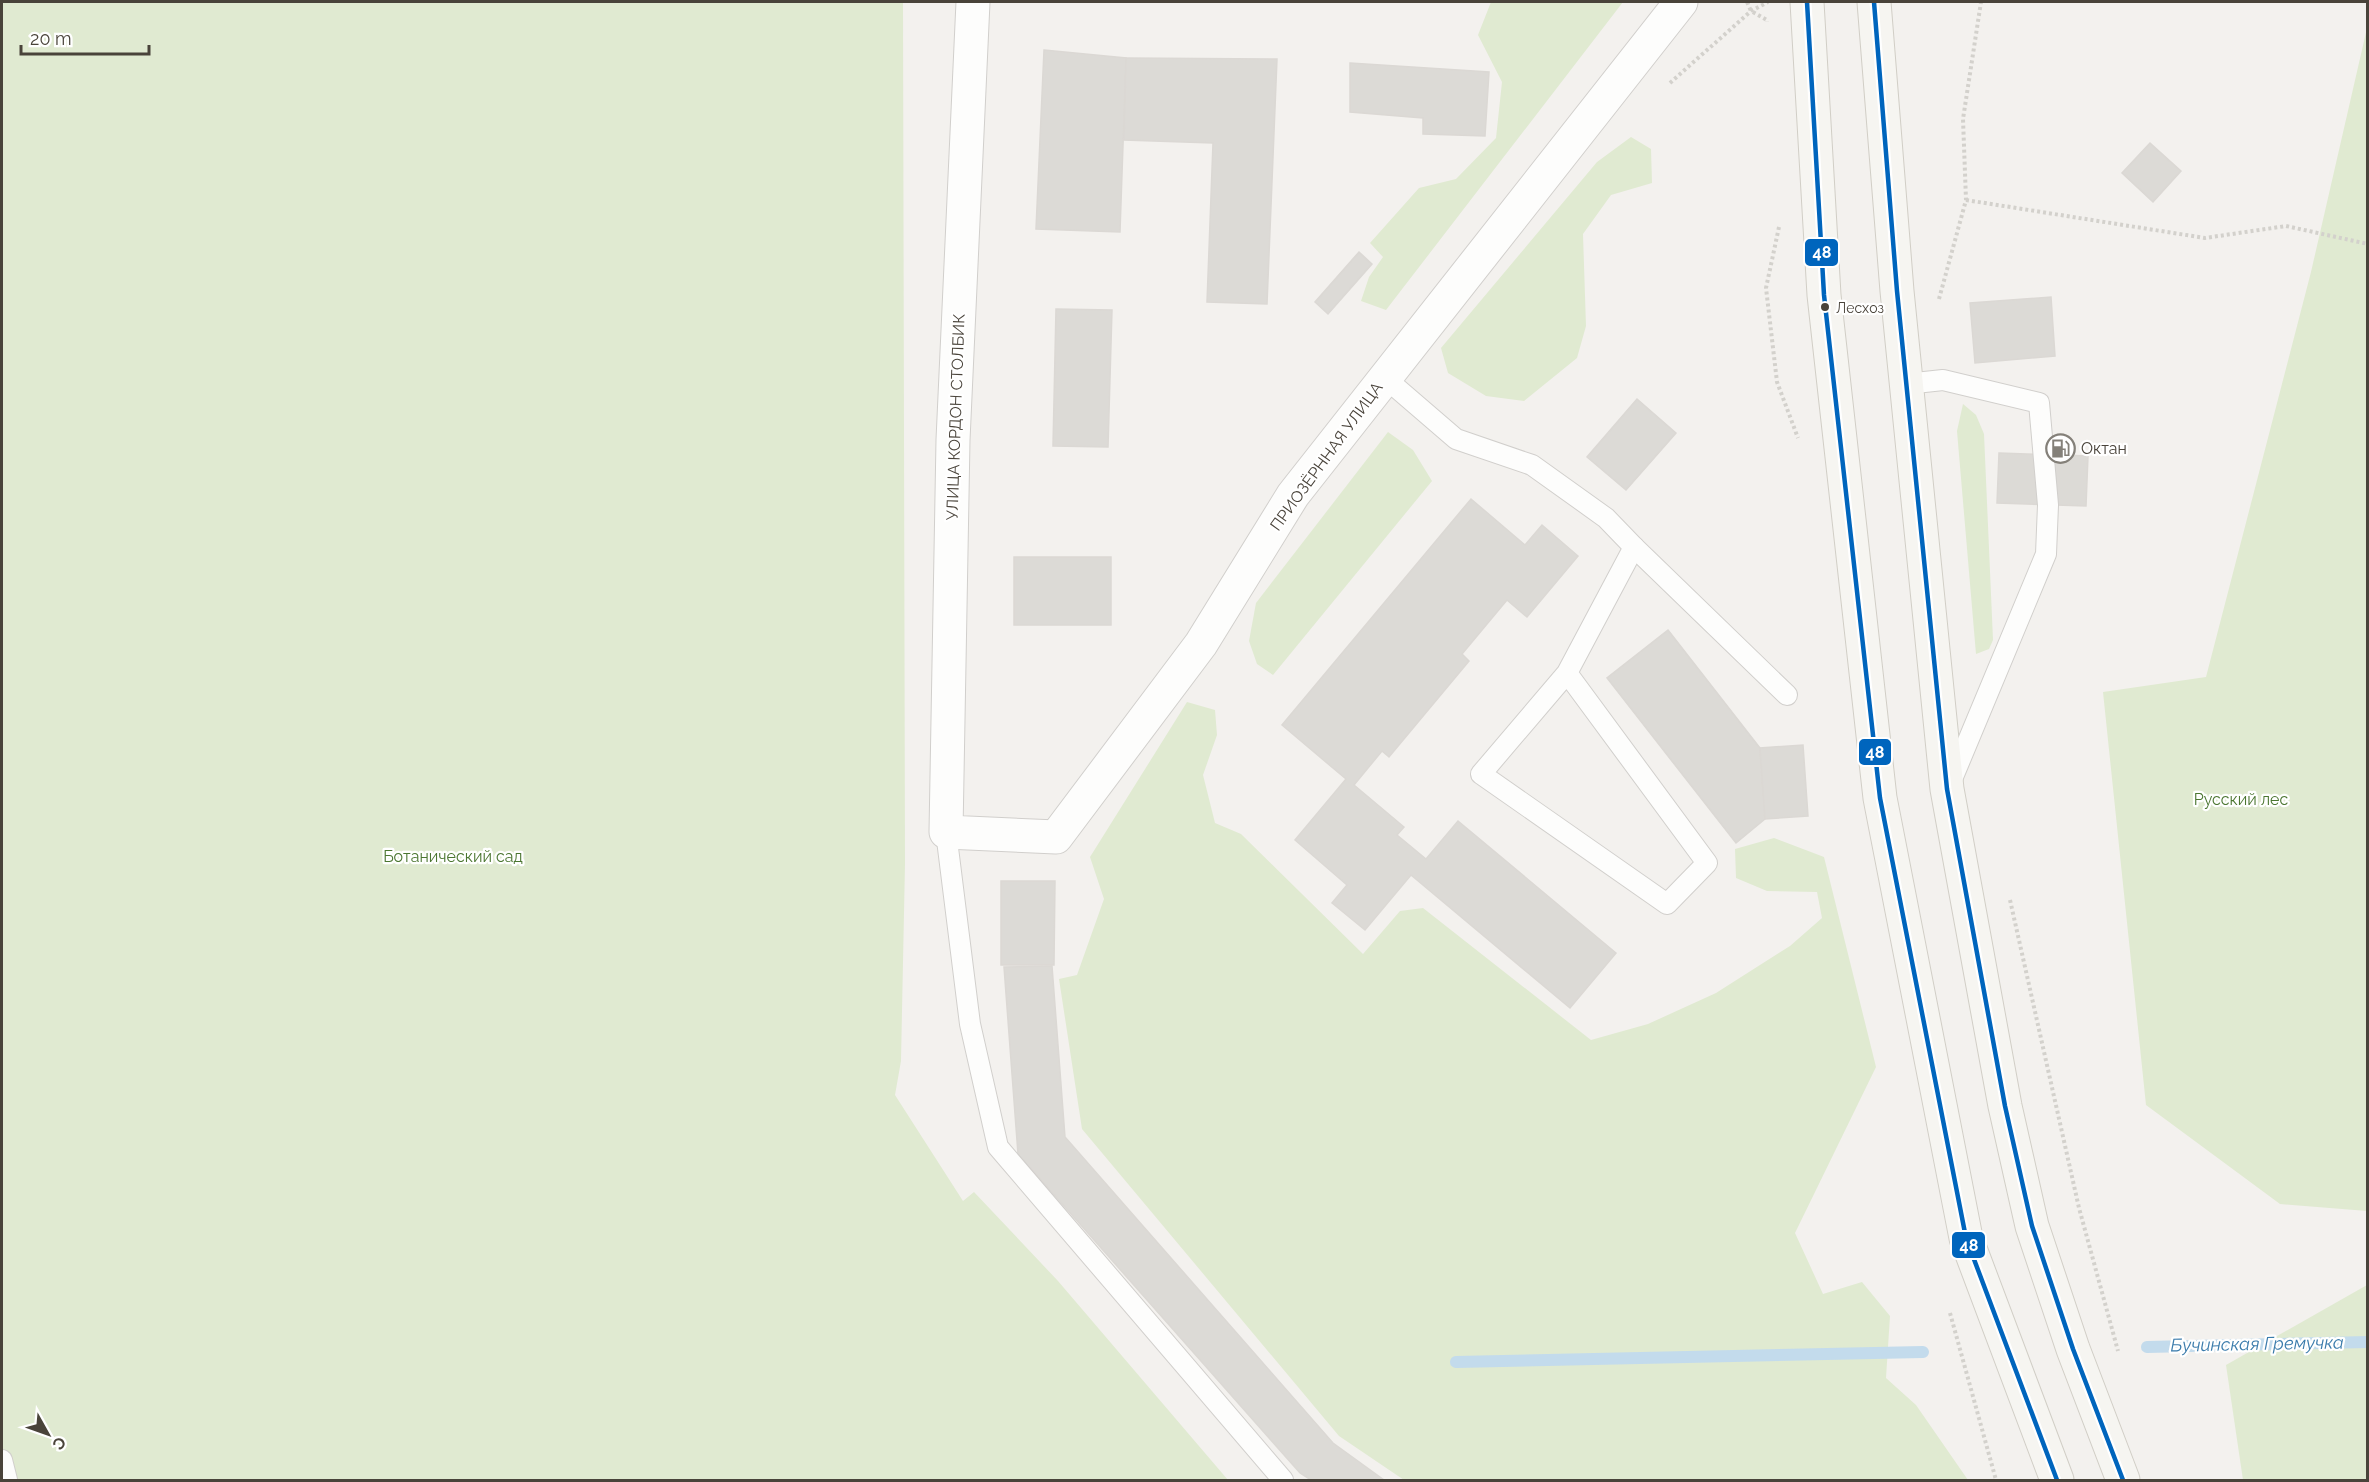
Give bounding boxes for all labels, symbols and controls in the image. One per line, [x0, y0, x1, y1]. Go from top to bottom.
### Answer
scale bar [21, 18, 148, 56]
text: 20 m [30, 28, 72, 49]
line badge: 48 [1804, 238, 1839, 267]
text: 48 [1813, 243, 1831, 262]
place label: Лесхоз [1836, 300, 1884, 316]
marker: Лесхоз [1819, 301, 1831, 313]
street label: УЛИЦА КОРДОН СТОЛБИК [942, 313, 969, 521]
street label: ПРИОЗЁРННАЯ УЛИЦА [1265, 378, 1387, 534]
fuel station icon: Октан [2044, 432, 2076, 464]
place label: Октан [2081, 439, 2127, 458]
line badge: 48 [1858, 738, 1892, 766]
text: 48 [1866, 743, 1884, 762]
park label: Русский лес [2194, 790, 2288, 809]
park label: Ботанический сад [383, 847, 523, 866]
line badge: 48 [1951, 1231, 1986, 1259]
text: 48 [1960, 1236, 1978, 1255]
water label: Бучинская Гремучка [2170, 1331, 2344, 1356]
north arrow [18, 1404, 78, 1464]
text: С [48, 1433, 70, 1454]

